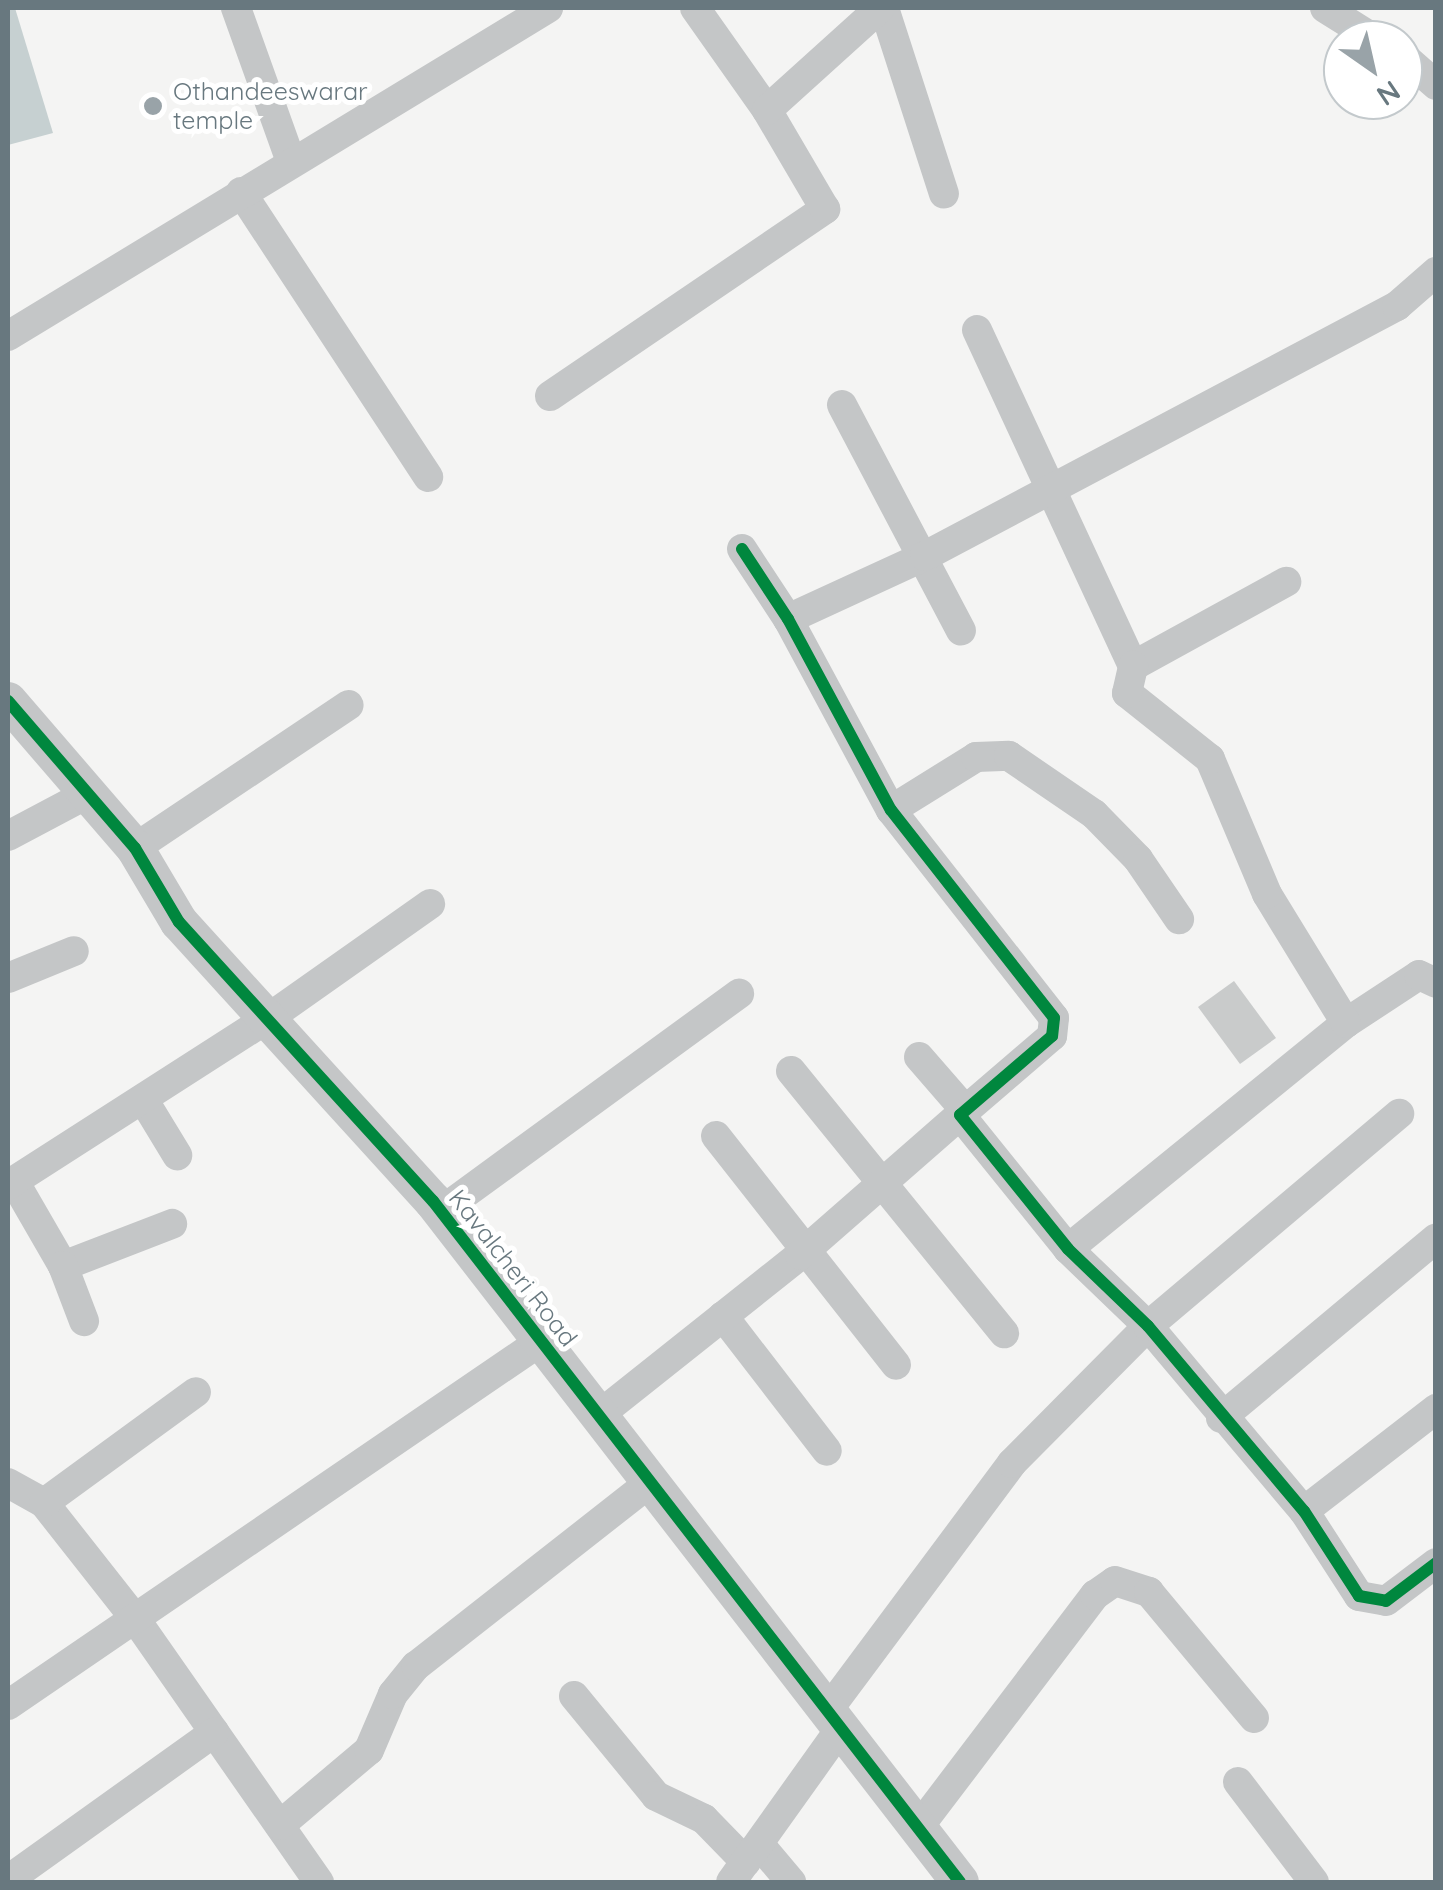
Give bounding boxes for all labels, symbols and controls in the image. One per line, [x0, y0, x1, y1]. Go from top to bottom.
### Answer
north arrow [1323, 20, 1423, 120]
text: N [1371, 73, 1407, 114]
place label: Othandeeswarar temple [173, 77, 368, 136]
marker: Othandeeswarar temple [142, 95, 164, 117]
street label: Kavalcheri Road [442, 1184, 584, 1352]

